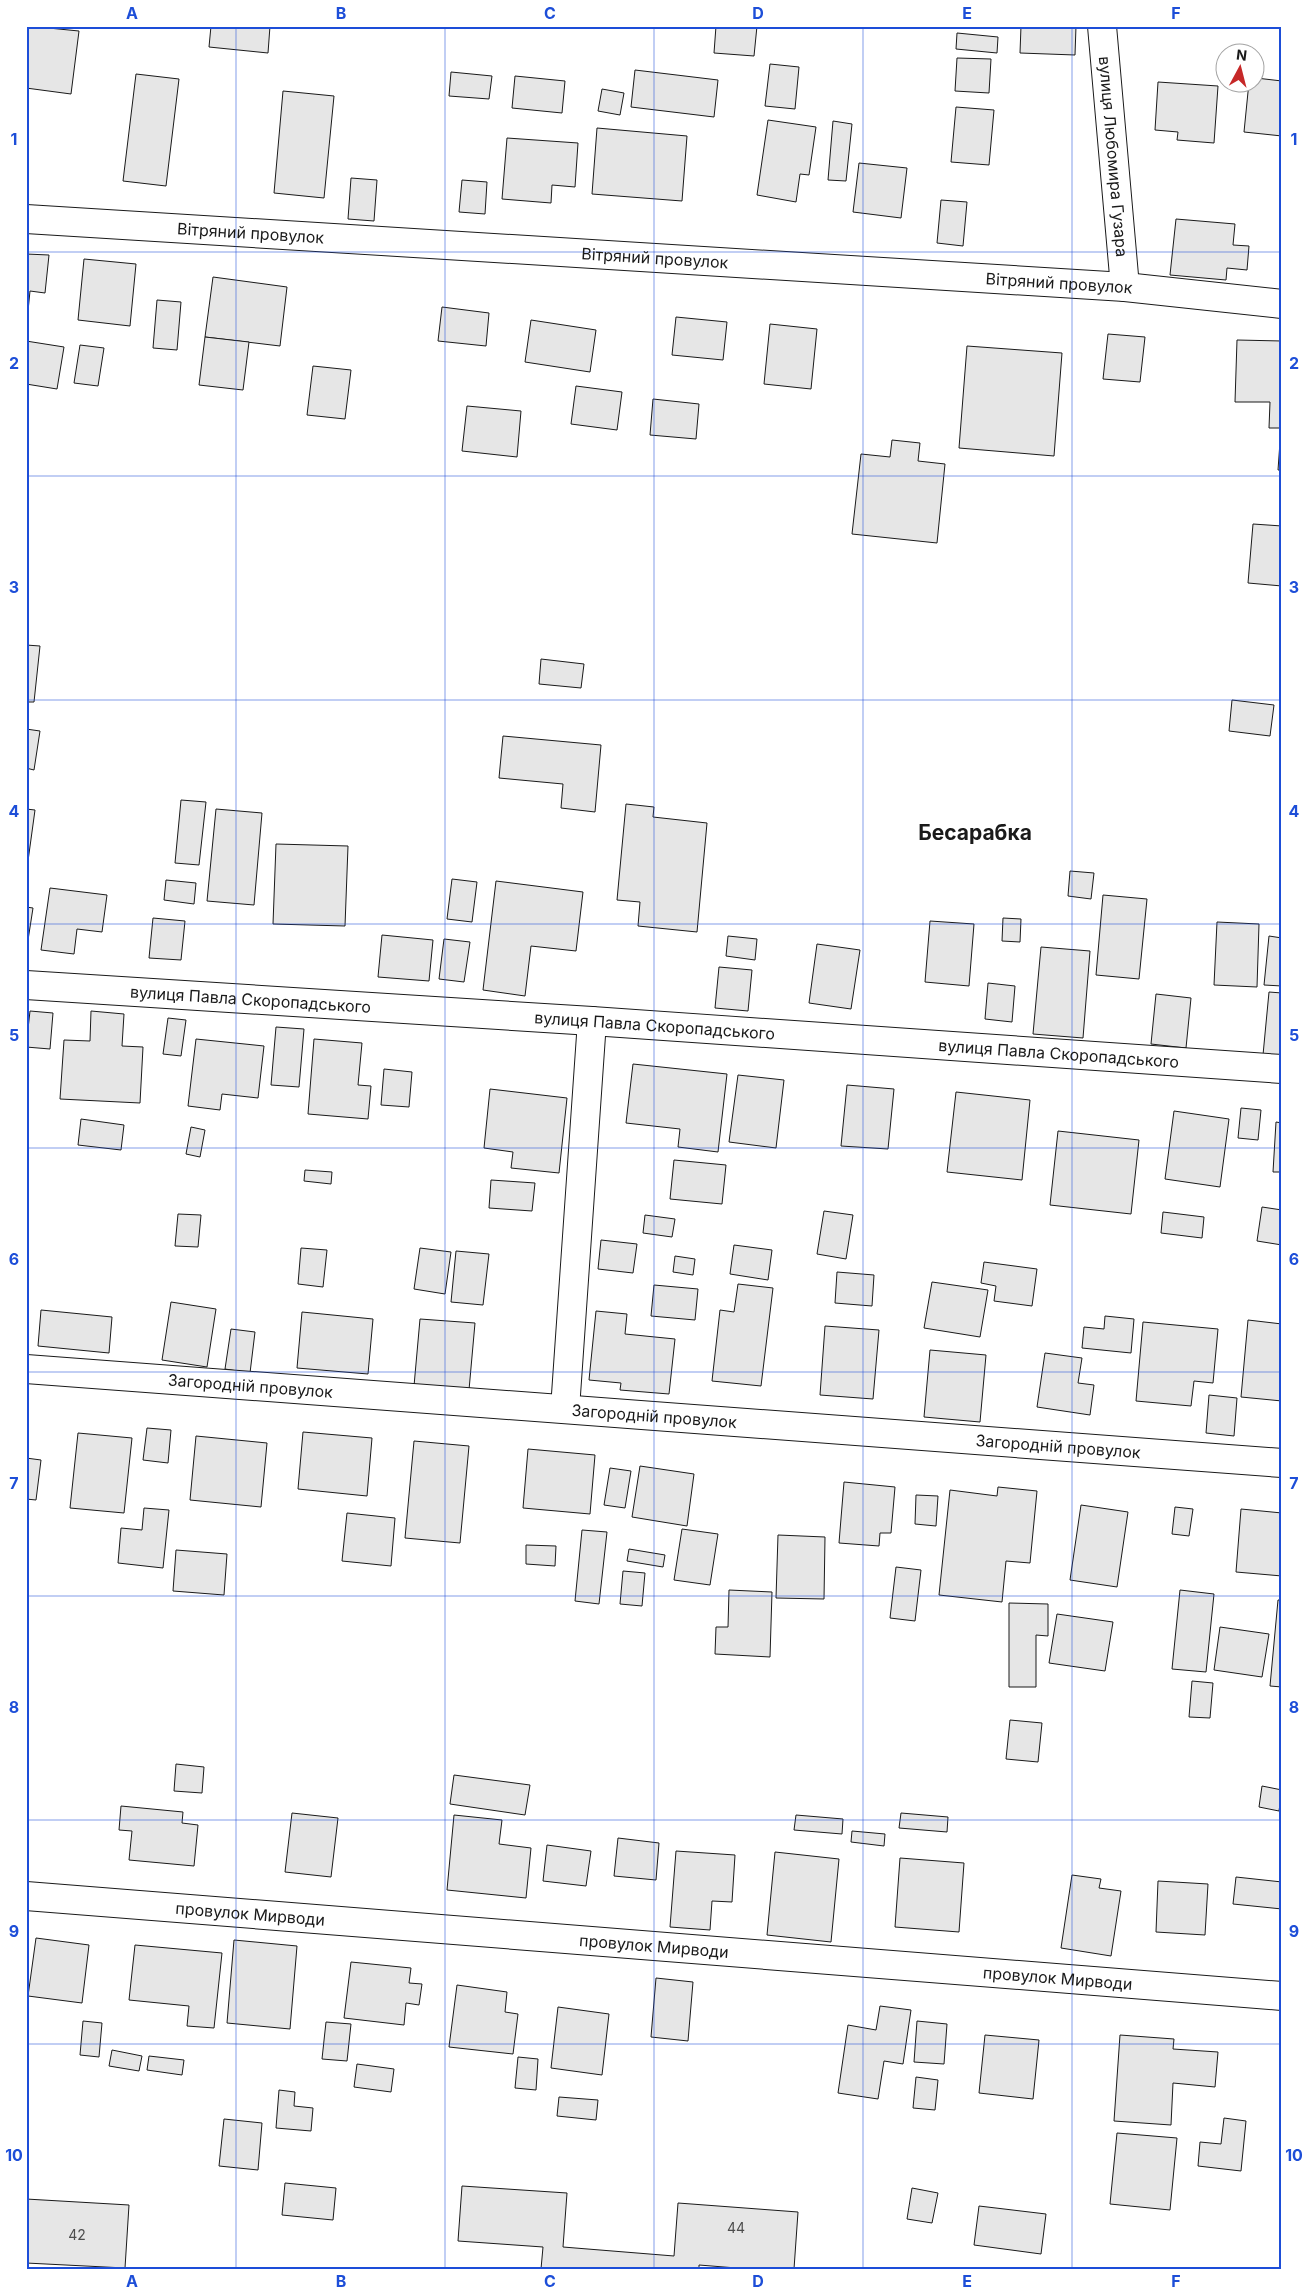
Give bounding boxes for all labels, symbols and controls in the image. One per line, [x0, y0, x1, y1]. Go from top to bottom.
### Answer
text: A [126, 3, 138, 23]
text: B [336, 3, 346, 23]
text: C [544, 3, 556, 23]
text: D [752, 3, 764, 23]
text: E [962, 3, 972, 23]
text: F [1171, 3, 1181, 23]
north arrow [1216, 42, 1266, 92]
text: N [1235, 46, 1248, 64]
street label: вулиця Любомира Гузара [1095, 55, 1132, 258]
text: 1 [11, 129, 17, 149]
text: 1 [1291, 129, 1297, 149]
street label: Вітряний провулок [176, 218, 325, 247]
street label: Вітряний провулок [581, 243, 729, 272]
street label: Вітряний провулок [985, 268, 1134, 298]
text: 2 [9, 353, 19, 373]
text: 2 [1289, 353, 1299, 373]
text: 3 [9, 577, 19, 597]
text: 3 [1289, 577, 1299, 597]
text: 4 [9, 801, 20, 821]
text: 4 [1289, 801, 1300, 821]
district label: Бесарабка [918, 820, 1032, 845]
street label: вулиця Павла Скоропадського [130, 982, 372, 1017]
street label: вулиця Павла Скоропадського [534, 1007, 776, 1044]
text: 5 [9, 1025, 19, 1045]
text: 5 [1289, 1025, 1299, 1045]
street label: вулиця Павла Скоропадського [938, 1035, 1180, 1072]
text: 6 [9, 1249, 19, 1269]
text: 6 [1289, 1249, 1299, 1269]
street label: Загородній провулок [167, 1370, 334, 1402]
street label: Загородній провулок [571, 1400, 738, 1432]
street label: Загородній провулок [975, 1430, 1142, 1462]
text: 7 [9, 1473, 19, 1493]
text: 7 [1289, 1473, 1299, 1493]
text: 8 [9, 1697, 19, 1717]
text: 8 [1289, 1697, 1299, 1717]
street label: провулок Мирводи [175, 1898, 326, 1930]
text: 9 [9, 1921, 19, 1941]
text: 9 [1289, 1921, 1299, 1941]
street label: провулок Мирводи [578, 1930, 730, 1962]
street label: провулок Мирводи [982, 1962, 1133, 1994]
text: 10 [5, 2145, 23, 2165]
text: 10 [1285, 2145, 1303, 2165]
house number: 44 [727, 2219, 745, 2236]
house number: 42 [68, 2226, 86, 2243]
text: A [126, 2271, 138, 2291]
text: B [336, 2271, 346, 2291]
text: C [544, 2271, 556, 2291]
text: D [752, 2271, 764, 2291]
text: E [962, 2271, 972, 2291]
text: F [1171, 2271, 1181, 2291]

